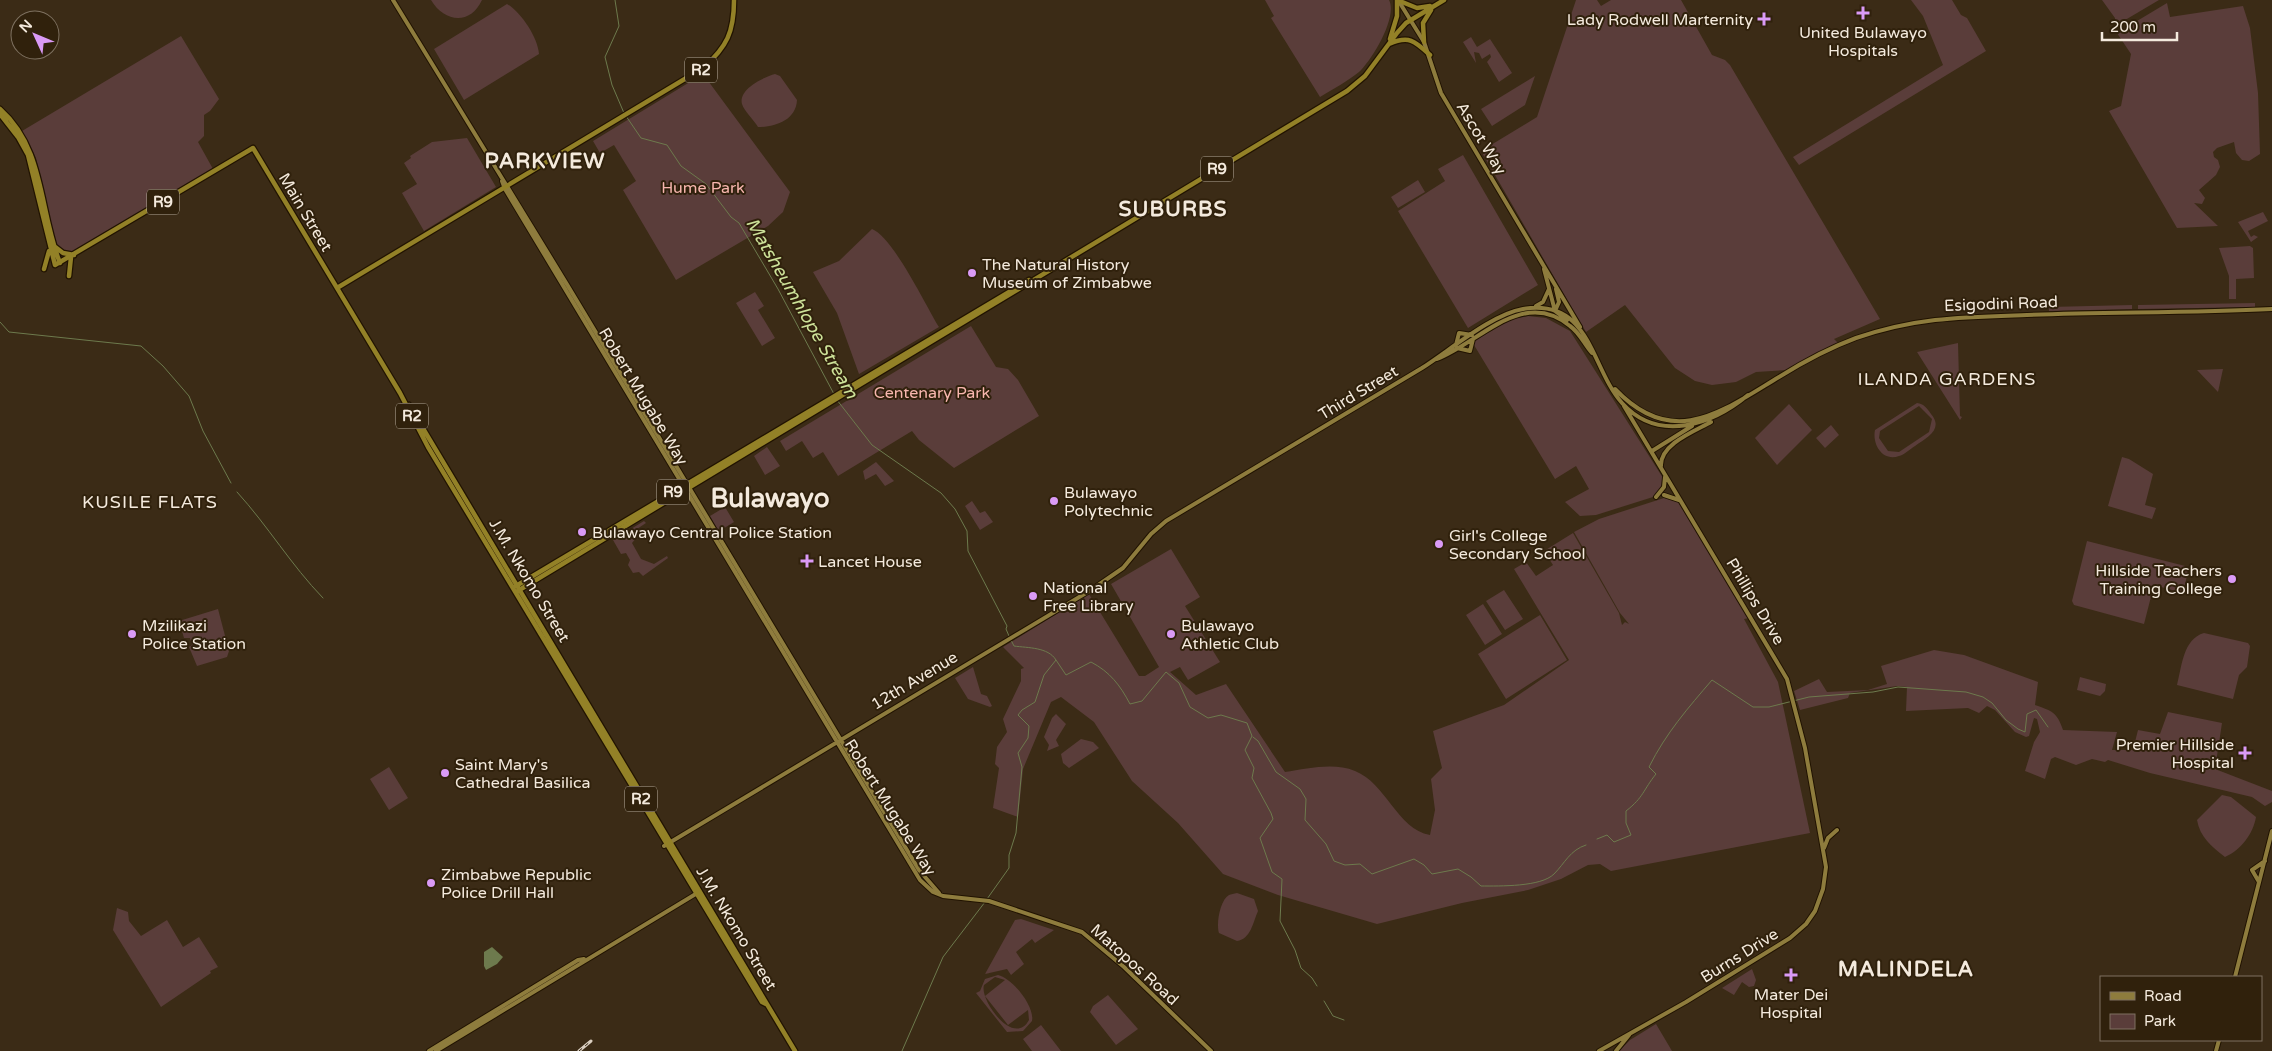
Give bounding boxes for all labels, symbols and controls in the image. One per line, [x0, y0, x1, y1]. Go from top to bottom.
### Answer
marker: United Bulawayo Hospitals [1856, 6, 1870, 20]
north arrow [10, 10, 60, 60]
place label: Lady Rodwell Marternity [1567, 10, 1753, 30]
scale bar [2102, 10, 2177, 42]
marker: Lady Rodwell Marternity [1757, 12, 1771, 26]
text: N [16, 16, 36, 36]
text: 200 m [2110, 18, 2156, 36]
place label: United Bulawayo Hospitals [1799, 23, 1927, 61]
road number: R2 [685, 58, 717, 82]
street label: Ascot Way [1452, 99, 1511, 179]
district label: PARKVIEW [484, 149, 606, 174]
road number: R9 [1201, 156, 1233, 182]
street label: Main Street [274, 170, 336, 255]
park label: Hume Park [661, 178, 745, 198]
road number: R9 [147, 190, 179, 214]
district label: SUBURBS [1119, 197, 1227, 222]
water label: Matsheumhlope Stream [741, 214, 863, 403]
place label: The Natural History Museum of Zimbabwe [982, 255, 1152, 293]
marker: The Natural History Museum of Zimbabwe [966, 267, 978, 279]
street label: Esigodini Road [1944, 292, 2058, 316]
street label: Robert Mugabe Way [594, 324, 692, 469]
street label: Third Street [1315, 361, 1402, 424]
district label: ILANDA GARDENS [1858, 368, 2036, 390]
park label: Centenary Park [874, 383, 990, 403]
road number: R2 [396, 404, 428, 428]
road number: R9 [657, 480, 689, 504]
district label: Bulawayo [711, 483, 830, 514]
place label: Bulawayo Polytechnic [1064, 483, 1153, 521]
district label: KUSILE FLATS [82, 491, 218, 513]
marker: Bulawayo Polytechnic [1048, 495, 1060, 507]
street label: J.M. Nkomo Street [484, 515, 574, 646]
place label: Bulawayo Central Police Station [592, 523, 832, 543]
marker: Bulawayo Central Police Station [576, 526, 588, 538]
place label: Girl's College Secondary School [1449, 526, 1585, 564]
marker: Girl's College Secondary School [1433, 538, 1445, 550]
place label: Lancet House [818, 552, 922, 572]
marker: Lancet House [800, 554, 814, 568]
street label: Phillips Drive [1721, 554, 1789, 649]
place label: Hillside Teachers Training College [2095, 561, 2222, 599]
marker: Hillside Teachers Training College [2226, 573, 2238, 585]
place label: National Free Library [1043, 578, 1134, 616]
marker: National Free Library [1027, 590, 1039, 602]
place label: Mzilikazi Police Station [142, 616, 246, 654]
place label: Bulawayo Athletic Club [1181, 616, 1279, 654]
marker: Mzilikazi Police Station [126, 628, 138, 640]
marker: Bulawayo Athletic Club [1165, 628, 1177, 640]
street label: 12th Avenue [868, 647, 961, 715]
place label: Premier Hillside Hospital [2116, 735, 2234, 773]
street label: Robert Mugabe Way [840, 736, 940, 880]
marker: Premier Hillside Hospital [2238, 746, 2252, 760]
place label: Saint Mary's Cathedral Basilica [455, 755, 590, 793]
marker: Saint Mary's Cathedral Basilica [439, 767, 451, 779]
road number: R2 [625, 786, 657, 812]
street label: J.M. Nkomo Street [691, 863, 781, 994]
place label: Zimbabwe Republic Police Drill Hall [441, 865, 592, 903]
marker: Zimbabwe Republic Police Drill Hall [425, 877, 437, 889]
street label: Matopos Road [1086, 920, 1183, 1010]
street label: Burns Drive [1697, 924, 1782, 988]
district label: MALINDELA [1838, 957, 1974, 982]
marker: Mater Dei Hospital [1784, 968, 1798, 982]
legend [2100, 976, 2262, 1041]
place label: Mater Dei Hospital [1754, 985, 1828, 1023]
text: Road [2144, 987, 2182, 1005]
text: Park [2144, 1012, 2176, 1030]

